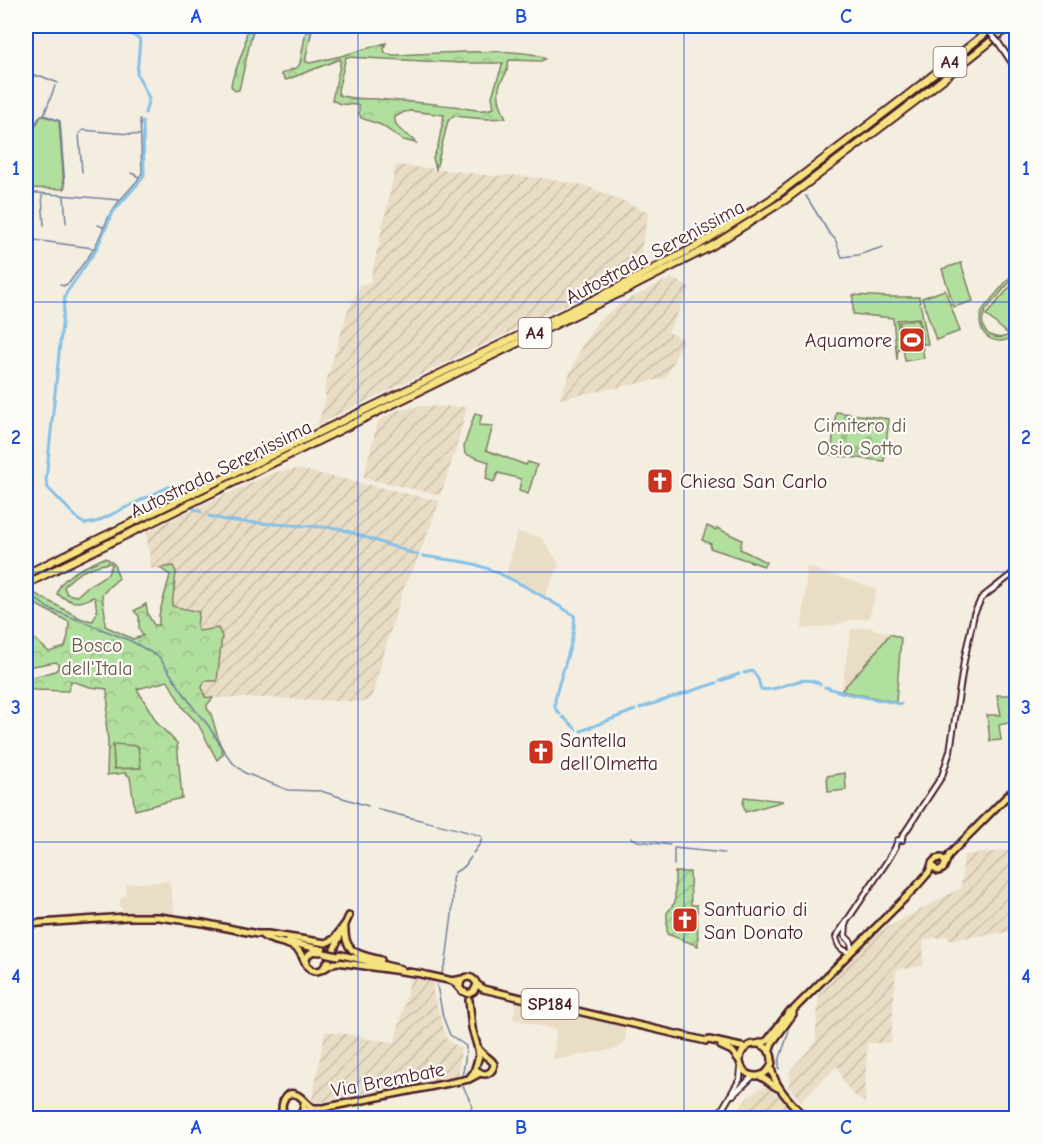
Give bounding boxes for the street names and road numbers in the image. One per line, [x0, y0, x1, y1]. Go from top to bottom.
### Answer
road number: A4 [934, 47, 966, 77]
street label: Autostrada Serenissima [562, 195, 748, 309]
road number: A4 [518, 318, 552, 348]
street label: Autostrada Serenissima [126, 415, 316, 523]
road number: SP184 [522, 989, 578, 1019]
street label: Via Brembate [329, 1058, 447, 1102]

